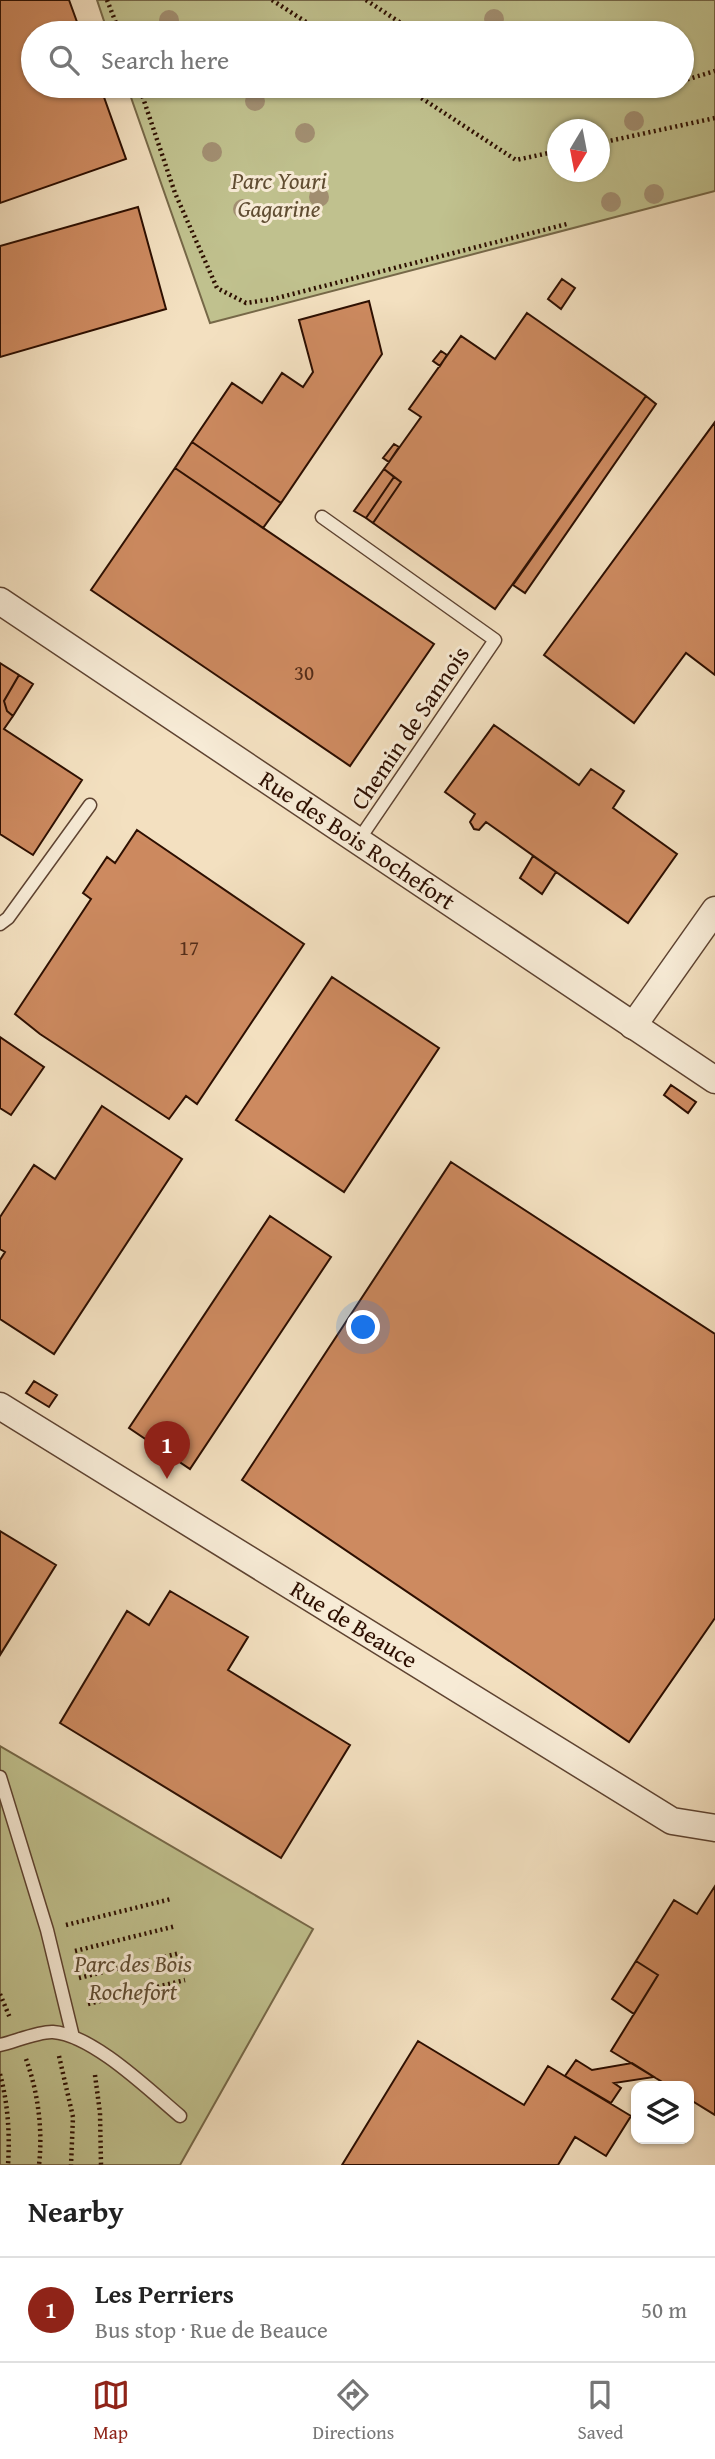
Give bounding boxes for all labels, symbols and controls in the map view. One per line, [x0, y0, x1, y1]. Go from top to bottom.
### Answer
search box [21, 21, 694, 98]
text: Search here [101, 40, 229, 79]
icon: search [45, 41, 83, 79]
north arrow [547, 119, 610, 182]
park label: Parc Youri Gagarine [230, 163, 327, 226]
street label: Chemin de Sannois [342, 639, 477, 817]
house number: 30 [294, 657, 314, 688]
street label: Rue des Bois Rochefort [253, 762, 463, 919]
house number: 17 [179, 932, 199, 963]
your location [346, 1310, 380, 1344]
pin: 1 [144, 1421, 190, 1479]
street label: Rue de Beauce [284, 1571, 425, 1677]
park label: Parc des Bois Rochefort [73, 1946, 192, 2009]
map controls [631, 2081, 694, 2144]
button: layers [631, 2081, 694, 2144]
text: Nearby [28, 2189, 124, 2233]
text: Les Perriers [95, 2274, 234, 2313]
text: 1 [45, 2293, 57, 2326]
text: 50 m [641, 2293, 687, 2326]
text: Bus stop · Rue de Beauce [95, 2313, 328, 2346]
tab: Map [92, 2376, 130, 2446]
tab: Directions [313, 2376, 394, 2446]
tab: Saved [577, 2376, 623, 2446]

